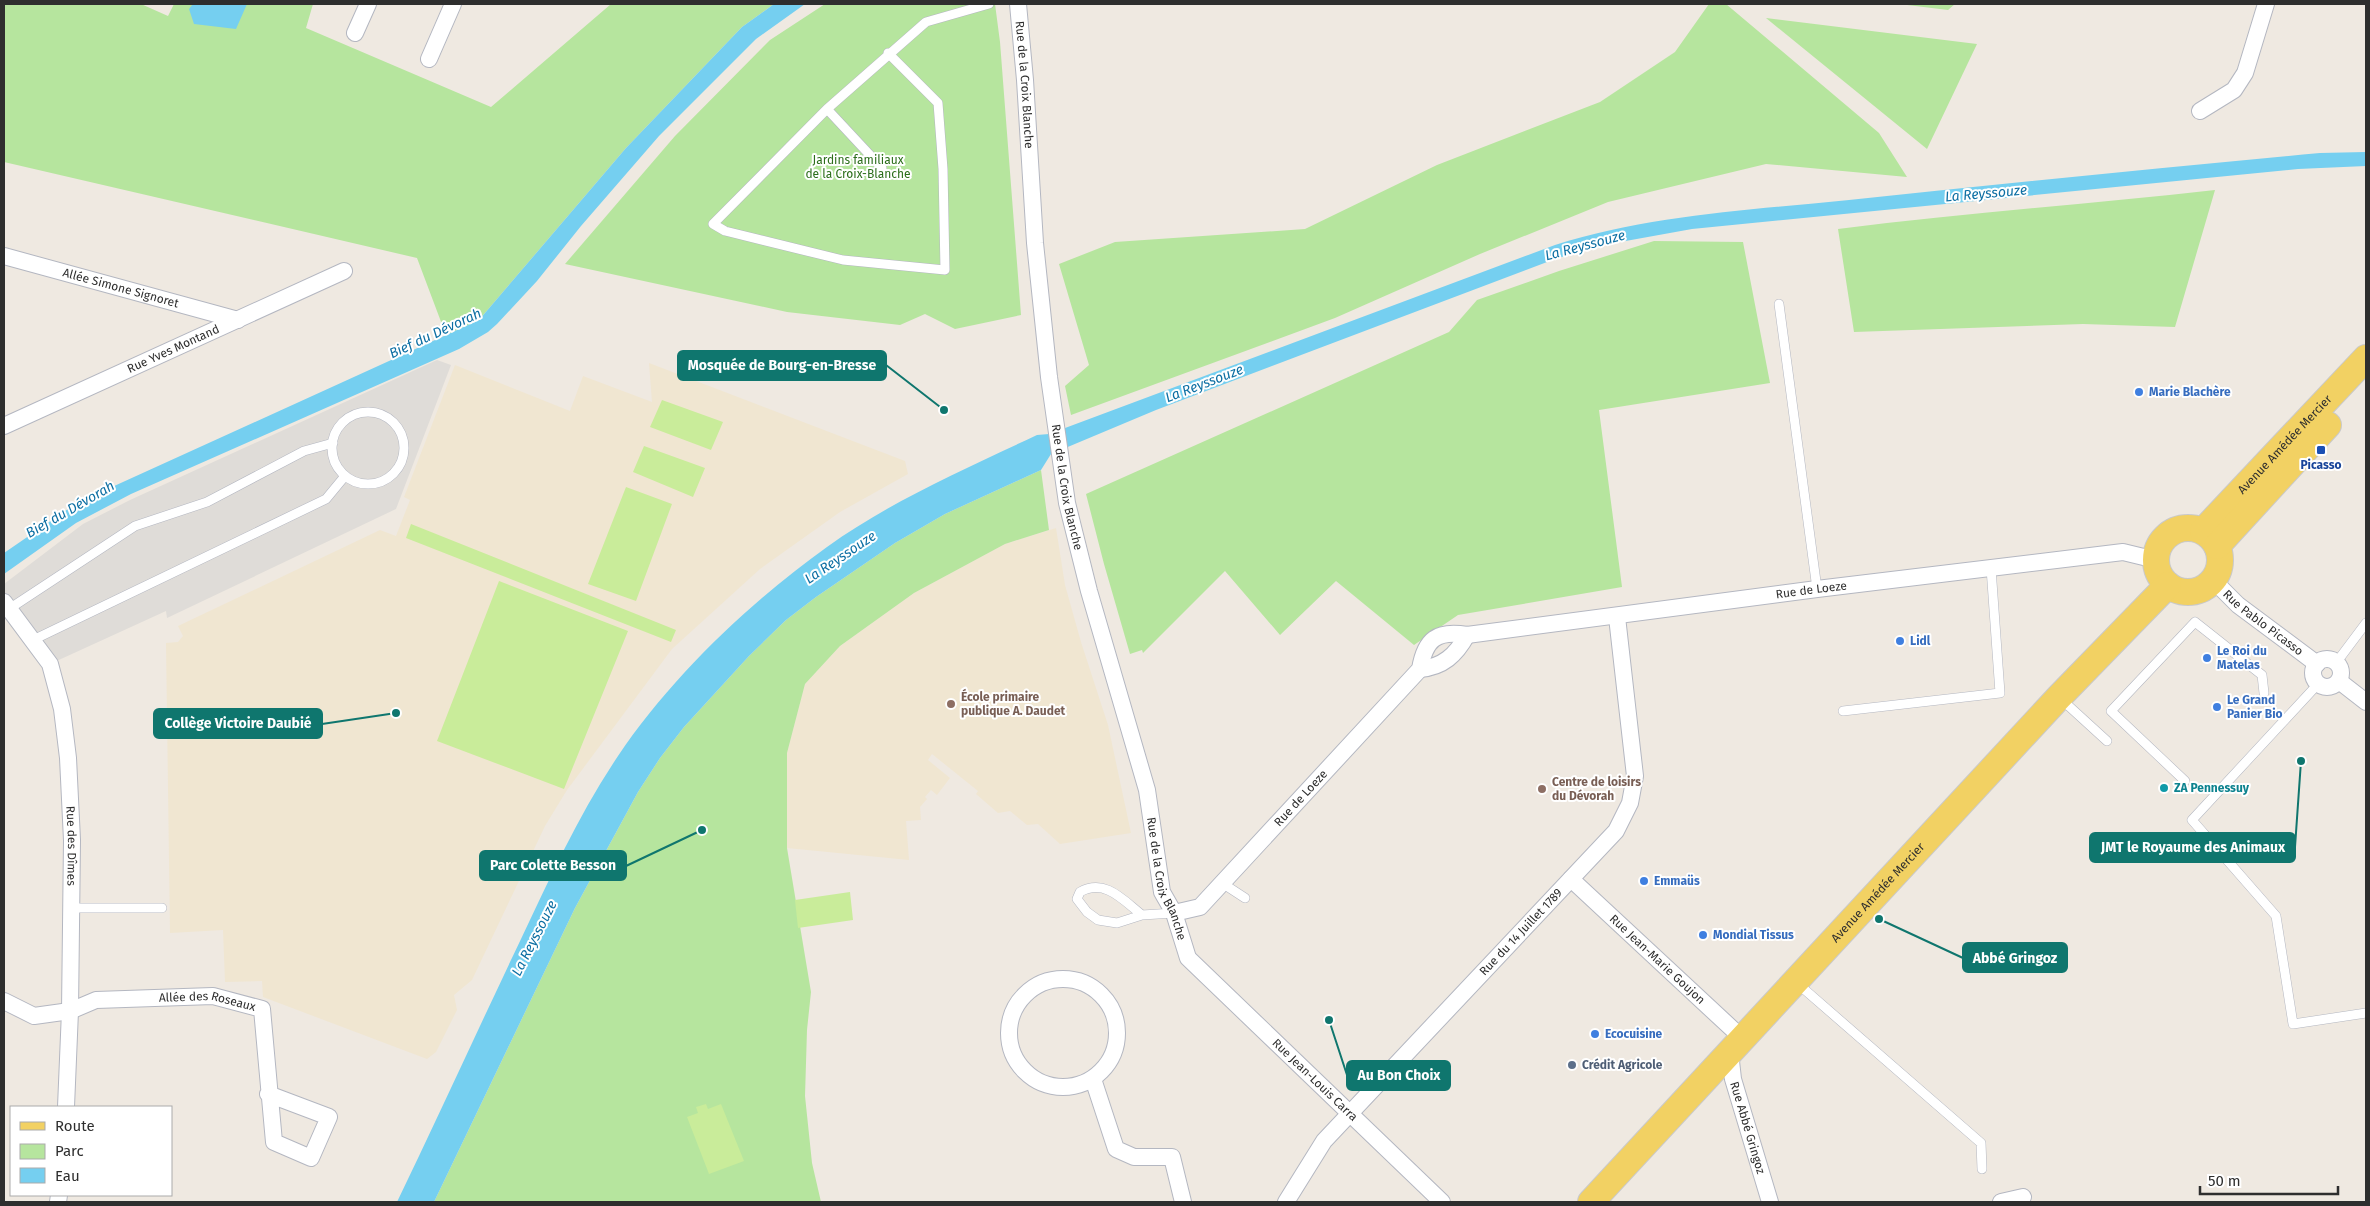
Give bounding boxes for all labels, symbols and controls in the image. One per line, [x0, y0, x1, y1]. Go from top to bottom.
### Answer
street label: Rue de la Croix Blanche [1013, 20, 1036, 149]
park label: Jardins familiaux de la Croix-Blanche [805, 153, 911, 181]
water label: La Reyssouze [1944, 181, 2028, 206]
water label: La Reyssouze [1543, 227, 1627, 264]
street label: Allée Simone Signoret [61, 265, 181, 311]
water label: Bief du Dévorah [386, 305, 484, 362]
street label: Rue Yves Montand [125, 322, 221, 376]
callout: Mosquée de Bourg-en-Bresse [678, 351, 886, 380]
text: Mosquée de Bourg-en-Bresse [688, 357, 876, 374]
water label: La Reyssouze [1163, 361, 1246, 406]
place label: Marie Blachère [2149, 385, 2231, 399]
marker: Marie Blachère [2133, 386, 2145, 398]
street label: Avenue Amédée Mercier [2235, 392, 2335, 497]
street label: Rue de la Croix Blanche [1049, 423, 1086, 552]
marker: Picasso [2315, 444, 2327, 456]
place label: Picasso [2300, 458, 2342, 472]
water label: Bief du Dévorah [23, 477, 118, 542]
water label: La Reyssouze [801, 527, 879, 587]
street label: Rue de Loeze [1775, 578, 1848, 601]
street label: Rue Pablo Picasso [2220, 587, 2306, 658]
place label: Lidl [1910, 634, 1931, 648]
marker: Lidl [1894, 635, 1906, 647]
place label: Le Roi du Matelas [2217, 644, 2267, 672]
marker: Le Roi du Matelas [2201, 652, 2213, 664]
place label: École primaire publique A. Daudet [961, 688, 1066, 718]
place label: Le Grand Panier Bio [2227, 693, 2283, 721]
marker: École primaire publique A. Daudet [945, 698, 957, 710]
marker: Le Grand Panier Bio [2211, 701, 2223, 713]
callout: Collège Victoire Daubié [154, 709, 322, 738]
text: Collège Victoire Daubié [164, 715, 312, 732]
street label: Rue de Loeze [1271, 767, 1330, 829]
place label: Centre de loisirs du Dévorah [1552, 775, 1641, 803]
place label: ZA Pennessuy [2174, 781, 2250, 795]
marker: ZA Pennessuy [2158, 782, 2170, 794]
marker: Centre de loisirs du Dévorah [1536, 783, 1548, 795]
street label: Rue des Dîmes [63, 805, 79, 886]
street label: Rue de la Croix Blanche [1144, 816, 1189, 942]
callout: JMT le Royaume des Animaux [2090, 833, 2295, 862]
street label: Avenue Amédée Mercier [1828, 839, 1928, 945]
text: JMT le Royaume des Animaux [2100, 839, 2286, 856]
callout: Parc Colette Besson [480, 851, 626, 880]
text: Parc Colette Besson [490, 857, 616, 874]
place label: Emmaüs [1654, 874, 1700, 888]
marker: Emmaüs [1638, 875, 1650, 887]
street label: Rue du 14 Juillet 1789 [1477, 886, 1565, 978]
water label: La Reyssouze [508, 898, 561, 979]
street label: Rue Jean-Marie Goujon [1607, 912, 1708, 1007]
place label: Mondial Tissus [1713, 928, 1794, 942]
marker: Mondial Tissus [1697, 929, 1709, 941]
callout: Abbé Gringoz [1963, 943, 2067, 972]
text: Abbé Gringoz [1972, 950, 2058, 967]
street label: Allée des Roseaux [159, 989, 257, 1014]
place label: Ecocuisine [1605, 1027, 1663, 1041]
marker: Ecocuisine [1589, 1028, 1601, 1040]
street label: Rue Jean-Louis Carra [1269, 1036, 1360, 1124]
place label: Crédit Agricole [1582, 1058, 1663, 1072]
marker: Crédit Agricole [1566, 1059, 1578, 1071]
callout: Au Bon Choix [1347, 1061, 1450, 1090]
text: Au Bon Choix [1356, 1067, 1441, 1084]
street label: Rue Abbé Gringoz [1727, 1080, 1768, 1176]
legend [10, 1106, 172, 1196]
text: Route [55, 1117, 95, 1135]
text: Parc [55, 1142, 84, 1160]
scale bar [2200, 1164, 2338, 1196]
text: Eau [55, 1167, 80, 1185]
text: 50 m [2208, 1172, 2241, 1190]

